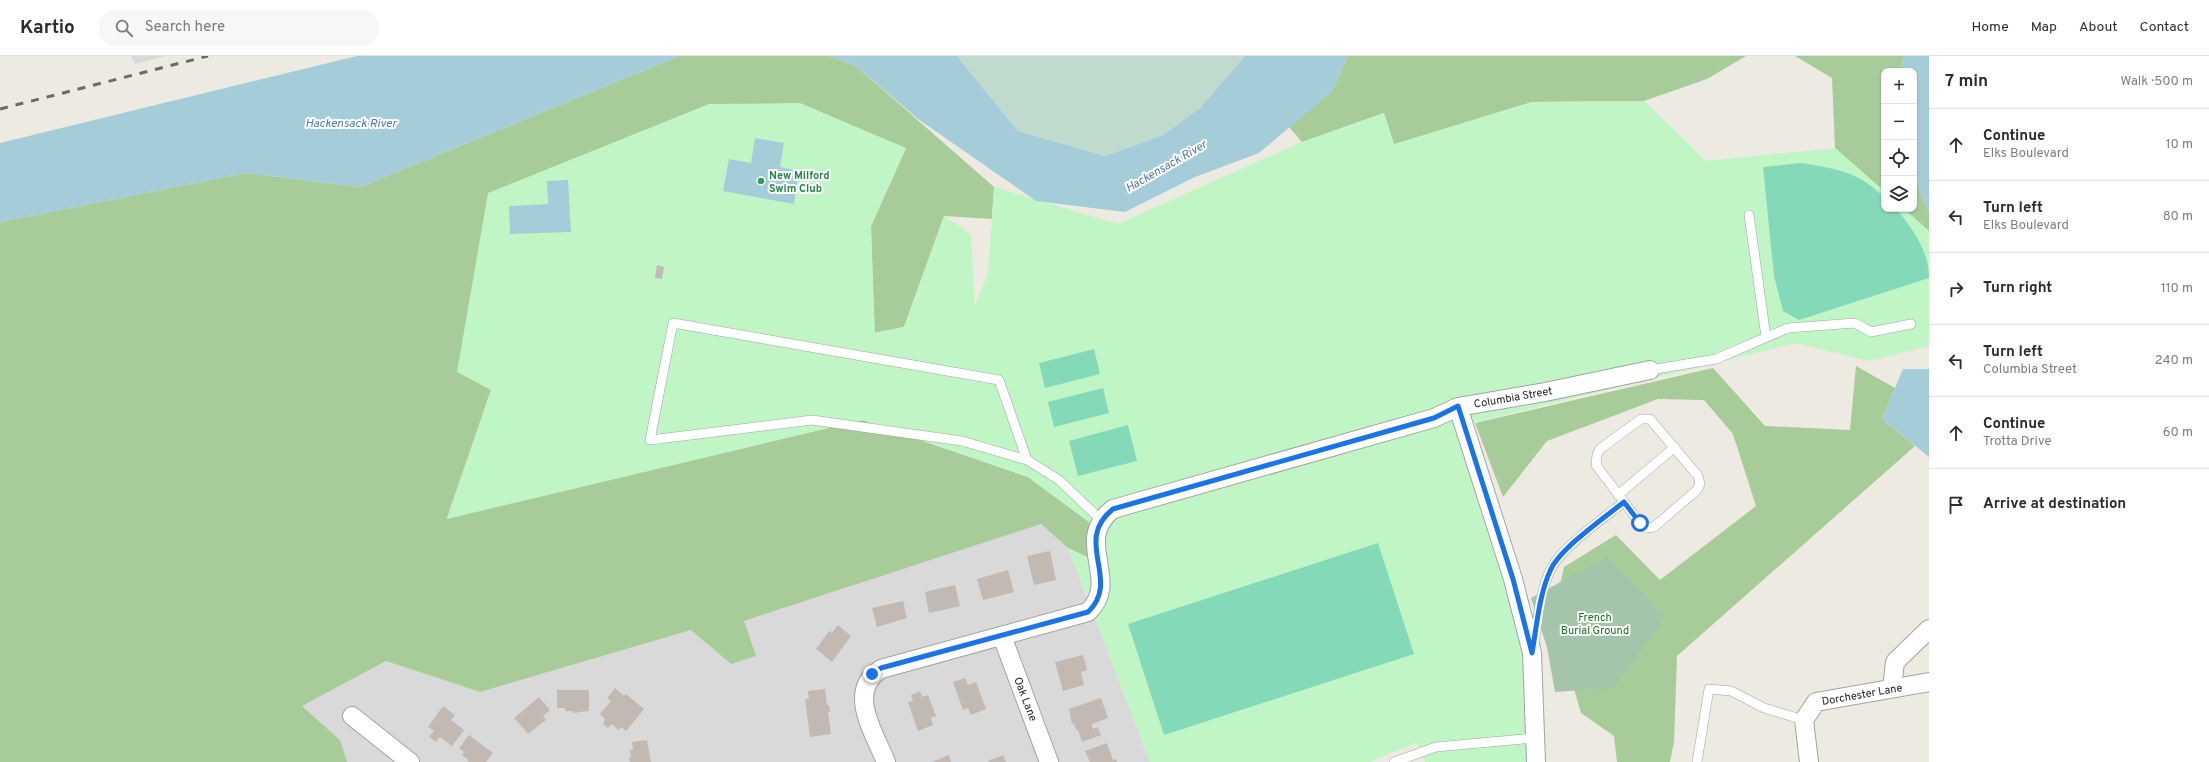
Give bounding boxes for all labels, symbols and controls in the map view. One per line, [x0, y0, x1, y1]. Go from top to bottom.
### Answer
search box [99, 10, 379, 46]
text: Kartio [20, 16, 75, 40]
icon: search [113, 17, 135, 39]
text: Search here [145, 18, 225, 37]
text: Home [1972, 19, 2009, 36]
text: Map [2031, 19, 2057, 36]
text: About [2079, 19, 2118, 36]
text: Contact [2140, 19, 2189, 36]
map controls [1881, 68, 1917, 212]
button: + [1881, 68, 1917, 104]
text: 7 min [1945, 71, 1988, 93]
text: Walk · 500 m [2120, 74, 2193, 90]
button: − [1881, 104, 1917, 140]
water label: Hackensack River [305, 116, 398, 132]
text: Continue [1983, 127, 2045, 146]
icon: ahead [1945, 134, 1967, 156]
water label: Hackensack River [1123, 136, 1211, 197]
text: 10 m [2166, 137, 2193, 153]
button: locate [1881, 140, 1917, 176]
text: Elks Boulevard [1983, 146, 2069, 162]
place label: New Milford Swim Club [769, 169, 830, 196]
marker: New Milford Swim Club [756, 176, 766, 186]
button: layers [1881, 176, 1917, 212]
text: Turn left [1983, 199, 2043, 218]
icon: left [1945, 206, 1967, 228]
text: 80 m [2163, 209, 2193, 225]
text: Elks Boulevard [1983, 218, 2069, 234]
icon: right [1945, 278, 1967, 300]
text: Turn right [1983, 279, 2052, 298]
text: 110 m [2161, 281, 2193, 297]
text: Turn left [1983, 343, 2043, 362]
icon: left [1945, 350, 1967, 372]
text: 240 m [2155, 353, 2193, 369]
text: Columbia Street [1983, 362, 2077, 378]
street label: Columbia Street [1473, 384, 1553, 412]
text: Continue [1983, 415, 2045, 434]
icon: ahead [1945, 422, 1967, 444]
text: 60 m [2163, 425, 2193, 441]
text: Trotta Drive [1983, 434, 2052, 450]
icon: arrive [1945, 494, 1967, 516]
text: Arrive at destination [1983, 495, 2126, 514]
route start [1631, 514, 1649, 532]
park label: French Burial Ground [1561, 611, 1629, 638]
route end [863, 665, 881, 683]
street label: Oak Lane [1010, 675, 1040, 724]
street label: Dorchester Lane [1821, 681, 1904, 709]

